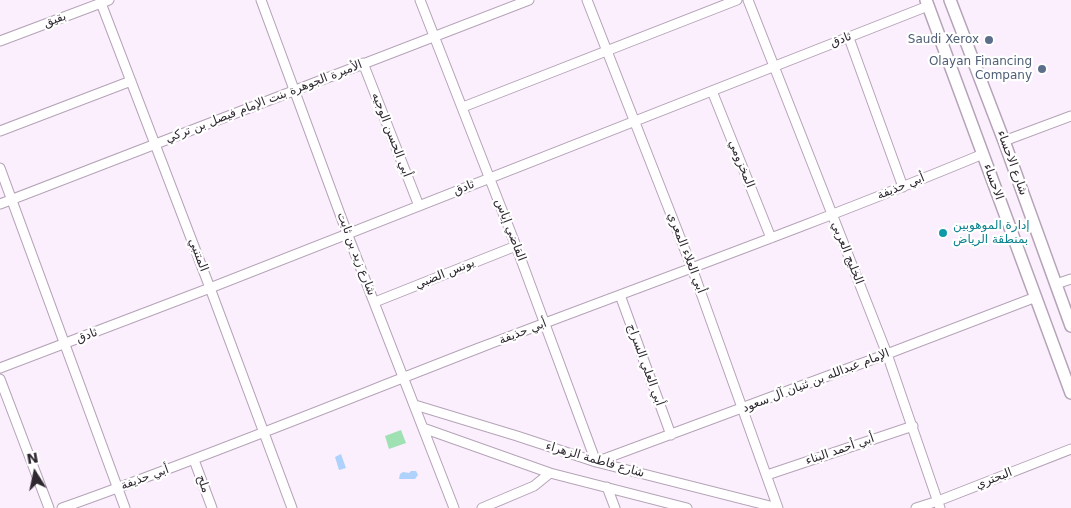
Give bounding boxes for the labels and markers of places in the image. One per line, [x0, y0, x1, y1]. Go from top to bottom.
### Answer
place label: Saudi Xerox [908, 33, 979, 47]
marker: Saudi Xerox [983, 34, 995, 46]
place label: Olayan Financing Company [929, 55, 1032, 83]
marker: Olayan Financing Company [1036, 63, 1048, 75]
place label: إدارة الموهوبين بمنطقة الرياض [953, 219, 1030, 247]
marker: إدارة الموهوبين بمنطقة الرياض [937, 227, 949, 239]

